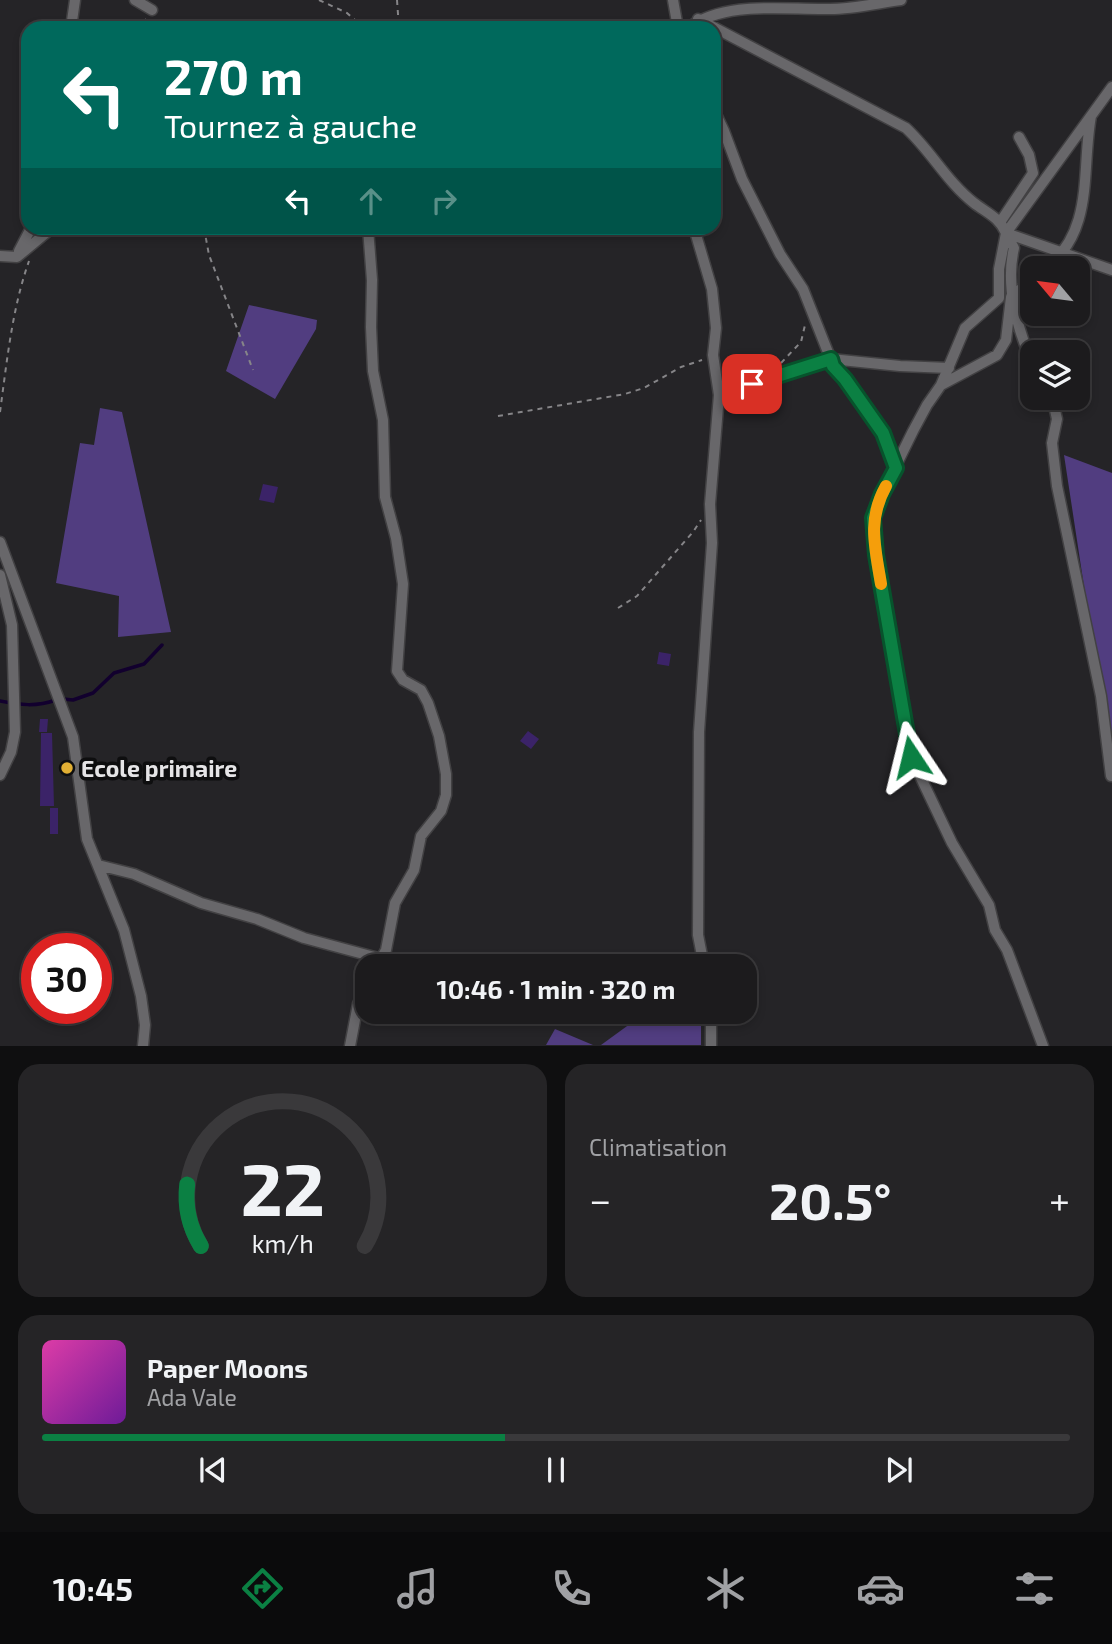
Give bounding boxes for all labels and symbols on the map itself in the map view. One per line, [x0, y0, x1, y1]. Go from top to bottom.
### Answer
north arrow [1020, 256, 1090, 326]
pin [722, 354, 782, 414]
position arrow [874, 720, 948, 794]
place label: Ecole primaire [81, 754, 237, 782]
marker: Ecole primaire [59, 760, 75, 776]
speed limit sign: 30 [21, 933, 112, 1024]

